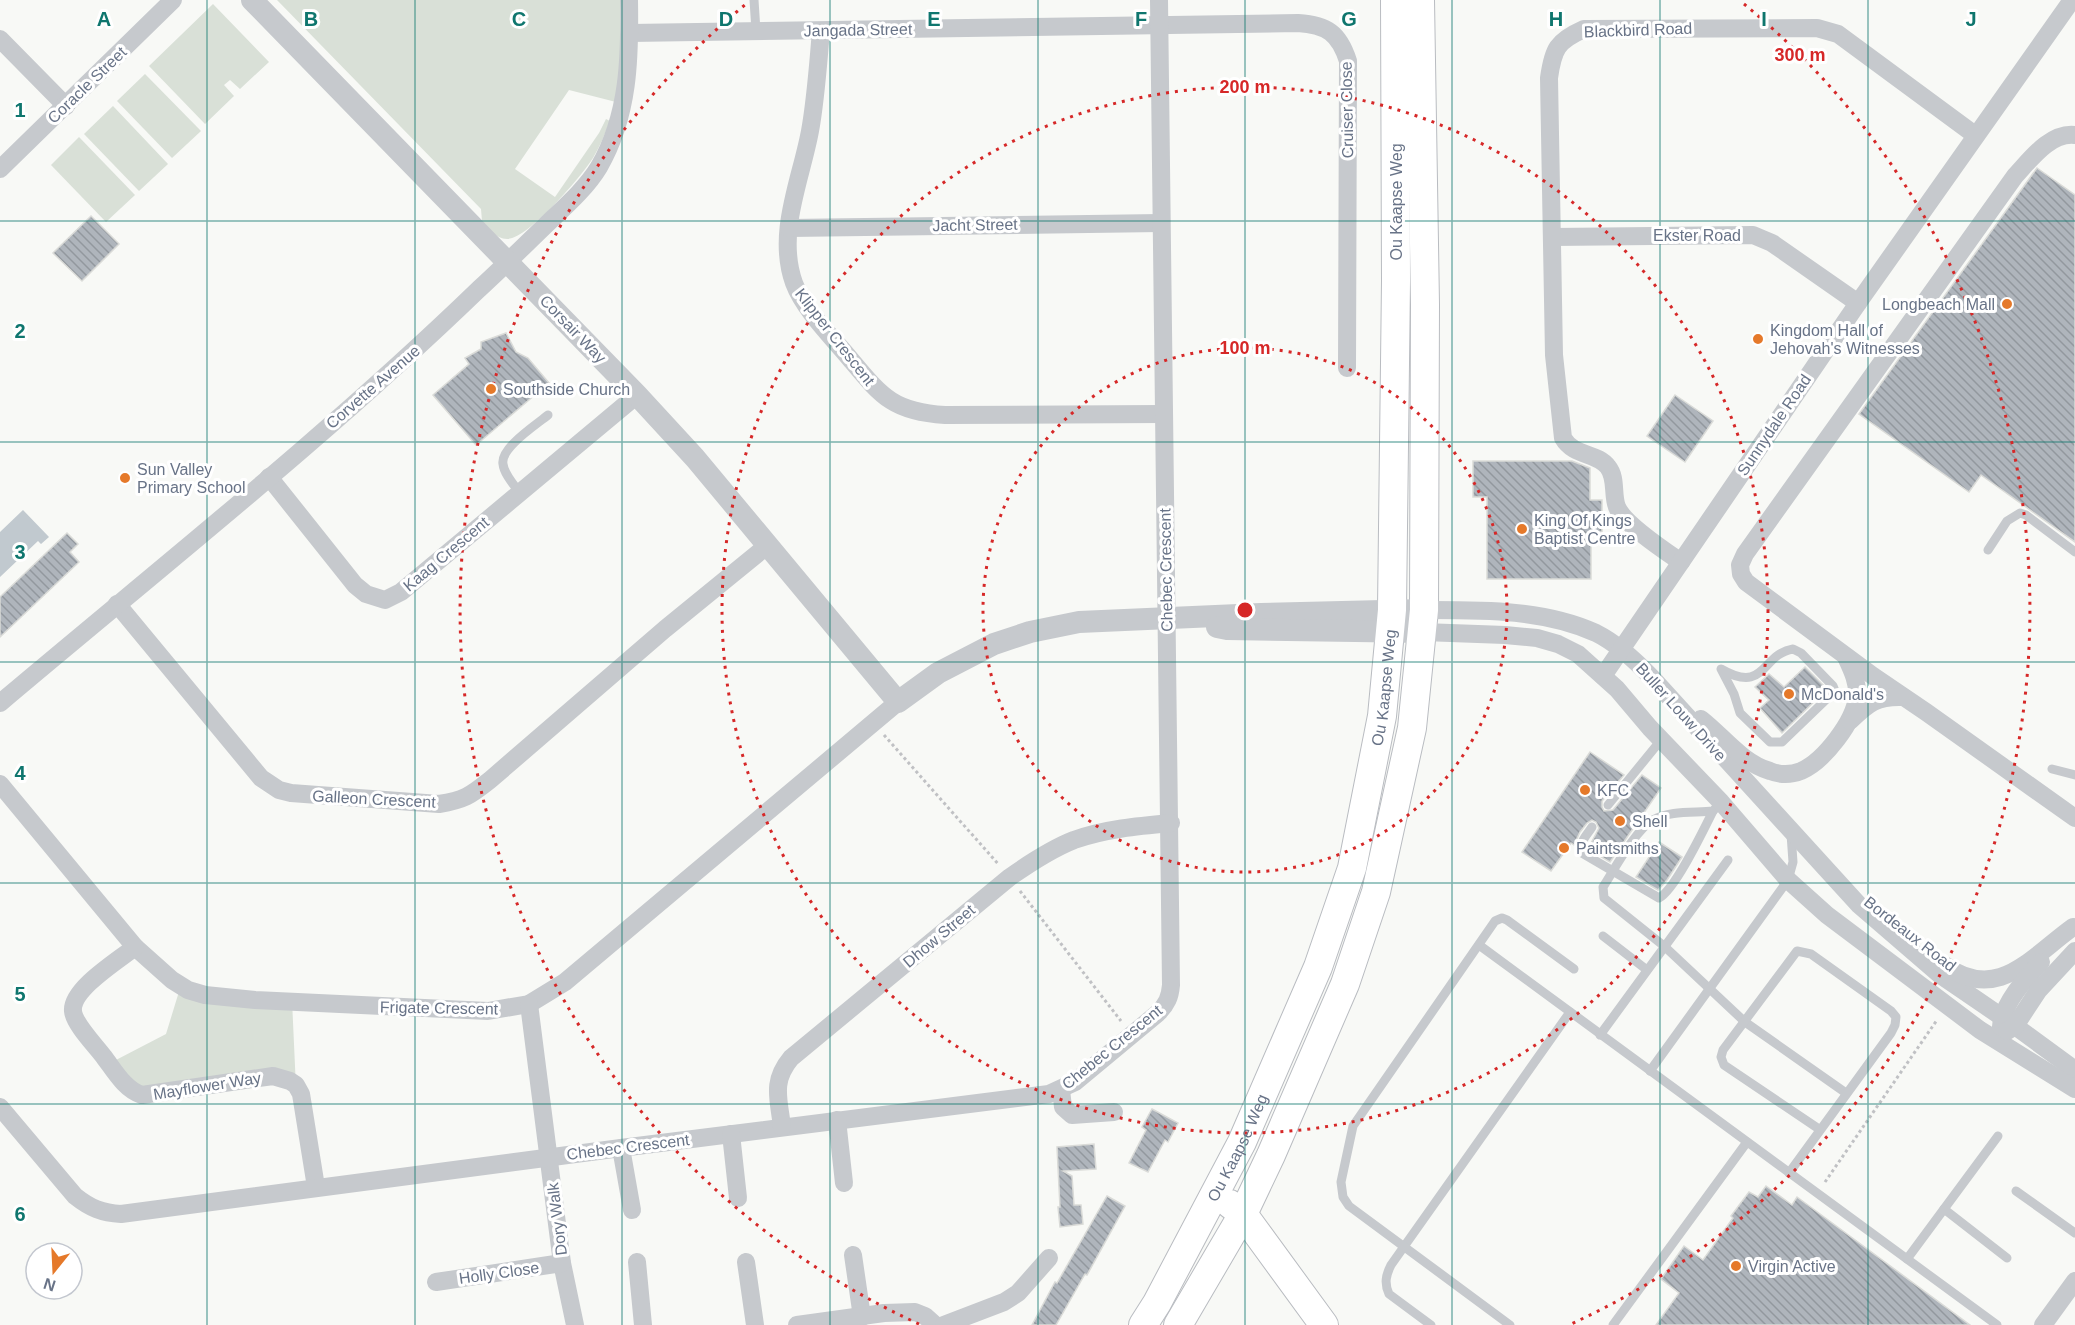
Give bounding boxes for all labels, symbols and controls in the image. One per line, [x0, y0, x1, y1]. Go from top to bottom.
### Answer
text: A [97, 8, 111, 30]
text: B [304, 8, 318, 30]
text: C [512, 8, 526, 30]
text: D [719, 8, 733, 30]
text: E [927, 8, 941, 30]
text: F [1135, 8, 1147, 30]
text: G [1341, 8, 1357, 30]
text: H [1549, 8, 1563, 30]
text: I [1761, 8, 1767, 30]
text: J [1965, 8, 1977, 30]
street label: Blackbird Road [1583, 20, 1693, 40]
street label: Jangada Street [804, 21, 913, 39]
street label: Coracle Street [44, 43, 130, 127]
text: 300 m [1774, 45, 1826, 65]
street label: Cruiser Close [1338, 61, 1356, 159]
text: 200 m [1219, 77, 1271, 97]
text: 1 [14, 99, 26, 121]
street label: Ou Kaapse Weg [1388, 143, 1405, 261]
street label: Jacht Street [932, 216, 1018, 234]
street label: Ekster Road [1653, 227, 1741, 244]
street label: Klipper Crescent [792, 285, 878, 389]
street label: Corsair Way [537, 292, 609, 366]
place label: Longbeach Mall [1882, 296, 1995, 313]
marker: Longbeach Mall [2000, 297, 2014, 311]
text: 2 [14, 320, 26, 342]
place label: Kingdom Hall of Jehovah's Witnesses [1770, 322, 1920, 357]
marker: Kingdom Hall of Jehovah's Witnesses [1751, 332, 1765, 346]
text: 100 m [1219, 338, 1271, 358]
street label: Corvette Avenue [323, 342, 423, 432]
street label: Sunnydale Road [1734, 371, 1814, 479]
place label: Southside Church [503, 381, 630, 398]
marker: Southside Church [484, 382, 498, 396]
place label: Sun Valley Primary School [137, 461, 245, 496]
marker: Sun Valley Primary School [118, 471, 132, 485]
street label: Chebec Crescent [1156, 508, 1176, 632]
place label: King Of Kings Baptist Centre [1534, 512, 1635, 547]
street label: Kaag Crescent [400, 513, 492, 595]
marker: King Of Kings Baptist Centre [1515, 522, 1529, 536]
text: 3 [14, 541, 26, 563]
centre of rings [1235, 600, 1255, 620]
street label: Ou Kaapse Weg [1368, 629, 1399, 747]
street label: Buller Louw Drive [1633, 660, 1729, 764]
place label: McDonald's [1801, 686, 1884, 703]
marker: McDonald's [1782, 687, 1796, 701]
text: 4 [14, 762, 26, 784]
place label: KFC [1597, 782, 1629, 799]
marker: KFC [1578, 783, 1592, 797]
street label: Galleon Crescent [312, 787, 437, 811]
place label: Shell [1632, 813, 1668, 830]
marker: Shell [1613, 814, 1627, 828]
place label: Paintsmiths [1576, 840, 1659, 857]
marker: Paintsmiths [1557, 841, 1571, 855]
street label: Bordeaux Road [1861, 893, 1959, 975]
street label: Dhow Street [900, 901, 979, 971]
text: 5 [14, 983, 26, 1005]
street label: Frigate Crescent [380, 998, 499, 1018]
street label: Chebec Crescent [1059, 1001, 1166, 1093]
street label: Mayflower Way [152, 1069, 262, 1103]
street label: Ou Kaapse Weg [1204, 1091, 1270, 1204]
street label: Chebec Crescent [566, 1131, 691, 1163]
street label: Dory Walk [544, 1181, 570, 1256]
text: 6 [14, 1203, 26, 1225]
north arrow [24, 1241, 84, 1301]
place label: Virgin Active [1748, 1258, 1836, 1275]
street label: Holly Close [458, 1259, 540, 1287]
marker: Virgin Active [1729, 1259, 1743, 1273]
text: N [41, 1275, 58, 1295]

